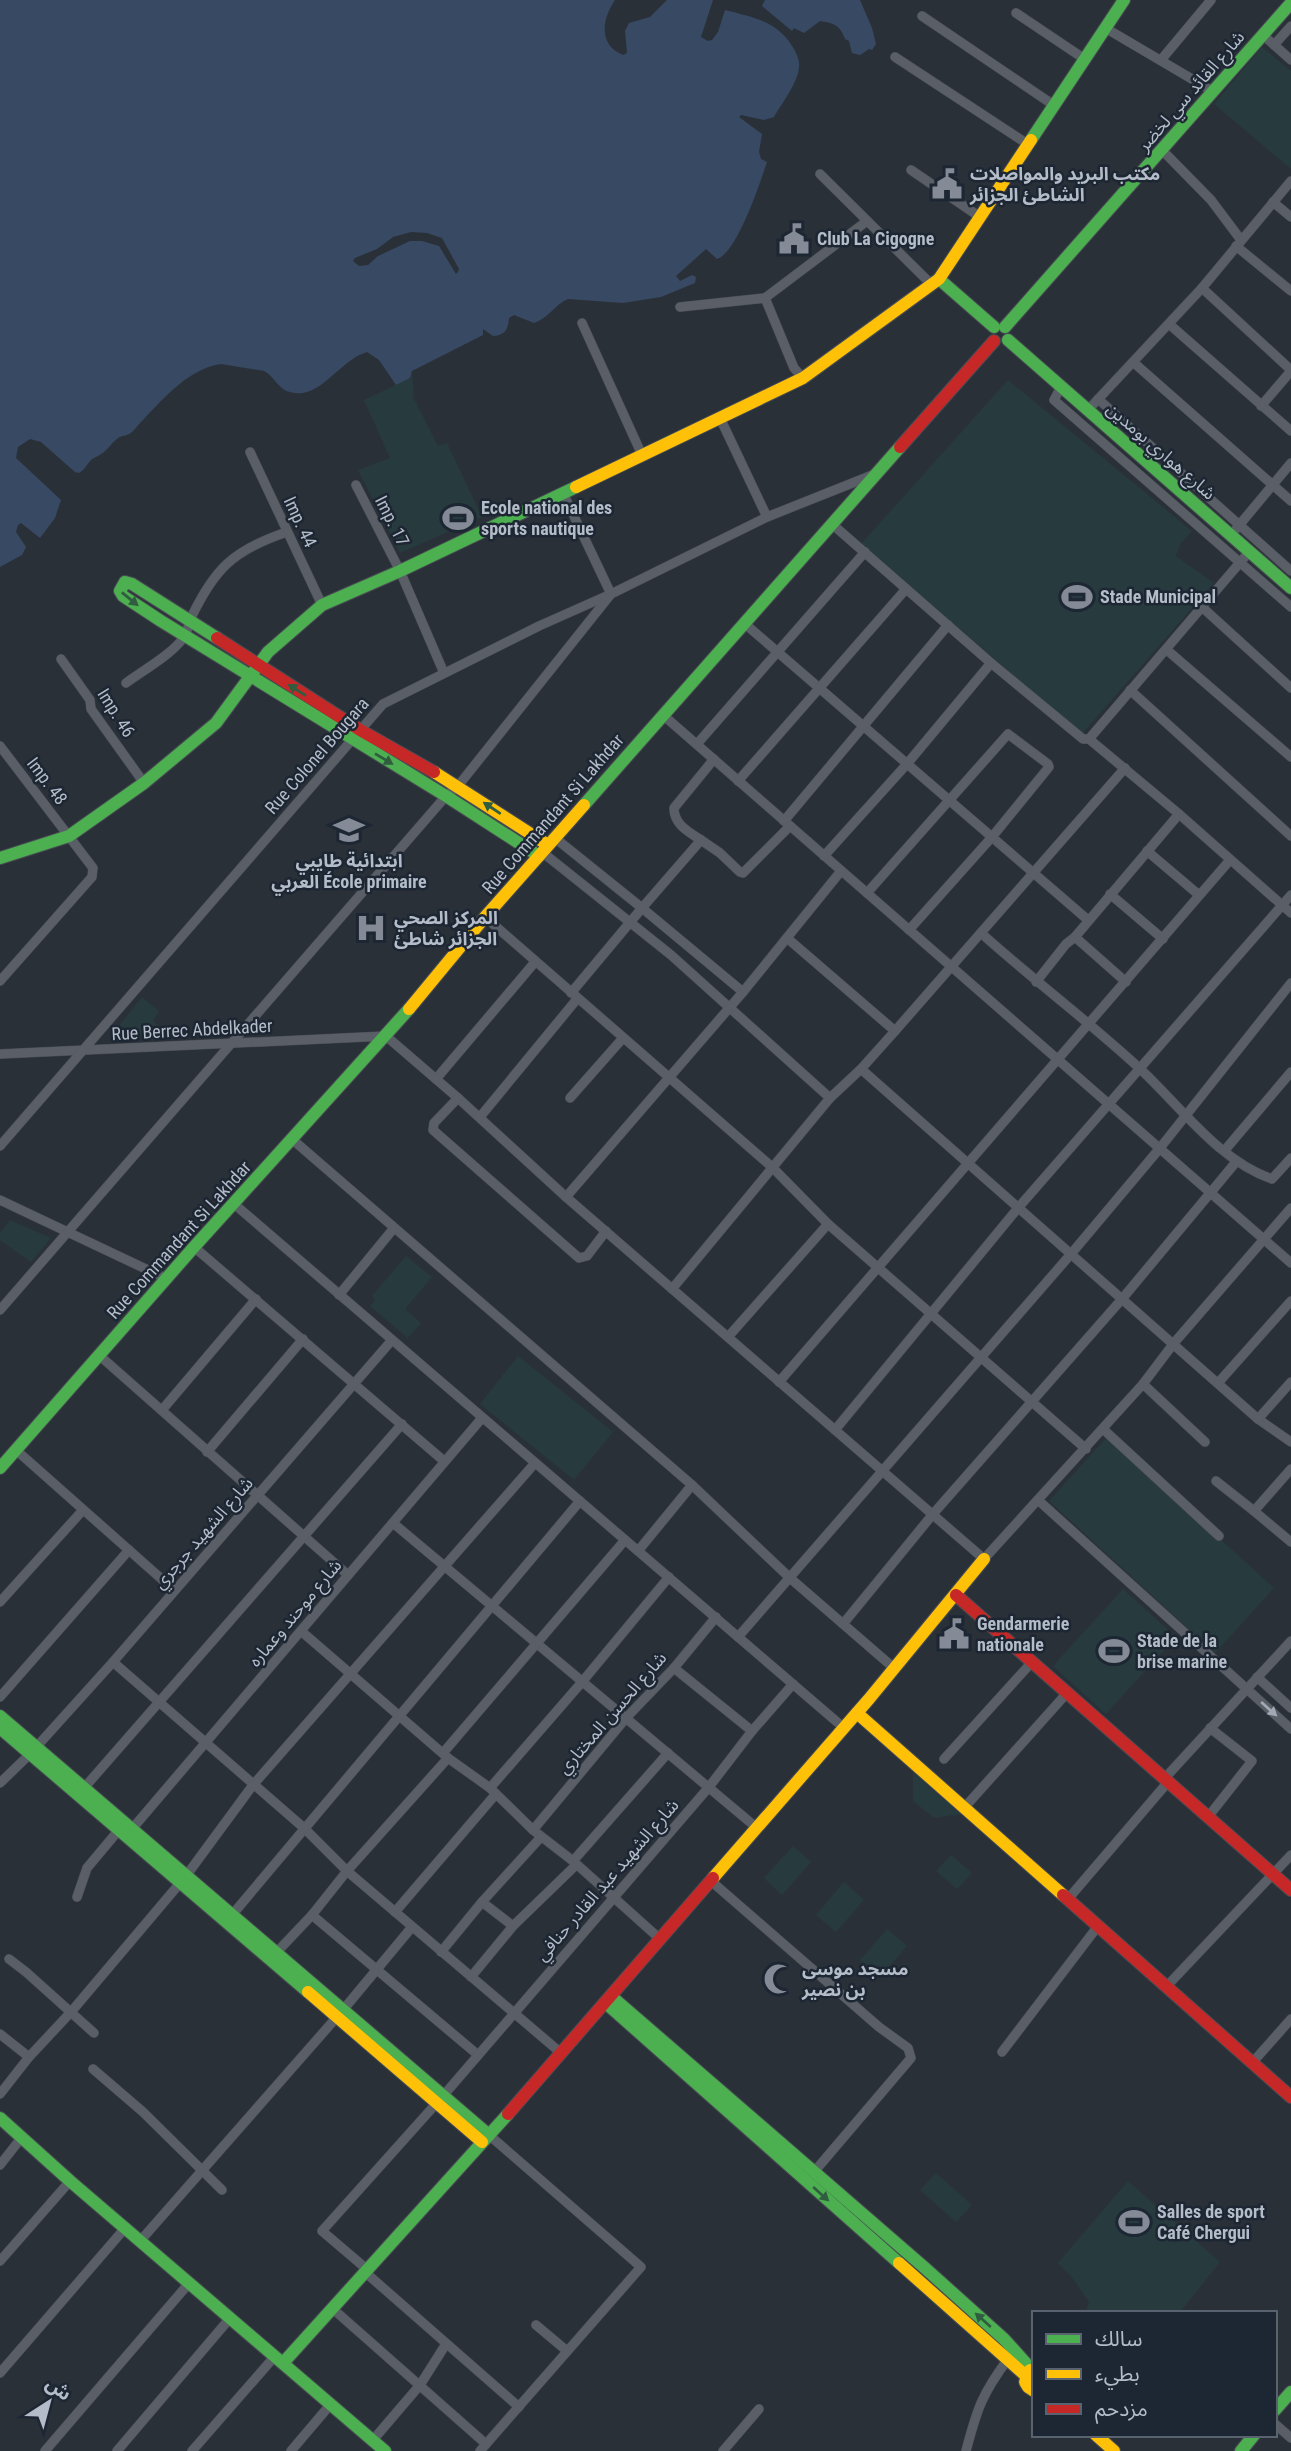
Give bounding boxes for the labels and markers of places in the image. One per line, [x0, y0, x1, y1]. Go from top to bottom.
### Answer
place label: مكتب البريد والمواصلات الشاطئ الجزائر [969, 163, 1160, 206]
public building icon: مكتب البريد والمواصلات الشاطئ الجزائر [930, 167, 964, 201]
public building icon: Club La Cigogne [777, 222, 811, 256]
place label: Club La Cigogne [817, 228, 935, 249]
place label: Ecole national des sports nautique [481, 497, 612, 539]
sports icon: Ecole national des sports nautique [441, 501, 475, 535]
sports icon: Stade Municipal [1060, 580, 1094, 614]
place label: Stade Municipal [1100, 586, 1216, 607]
school or university icon: ابتدائية طايبي العربي École primaire [332, 813, 366, 847]
place label: ابتدائية طايبي العربي École primaire [271, 850, 427, 896]
place label: المركز الصحي الجزائر شاطئ [394, 907, 498, 950]
hospital icon: المركز الصحي الجزائر شاطئ [354, 911, 388, 945]
place label: Gendarmerie nationale [977, 1613, 1070, 1655]
public building icon: Gendarmerie nationale [937, 1617, 971, 1651]
place label: Stade de la brise marine [1137, 1630, 1228, 1672]
sports icon: Stade de la brise marine [1097, 1634, 1131, 1668]
place label: مسجد موسى بن نصير [801, 1958, 908, 2001]
mosque icon: مسجد موسى بن نصير [762, 1962, 796, 1996]
place label: Salles de sport Café Chergui [1157, 2201, 1265, 2243]
sports icon: Salles de sport Café Chergui [1117, 2205, 1151, 2239]

